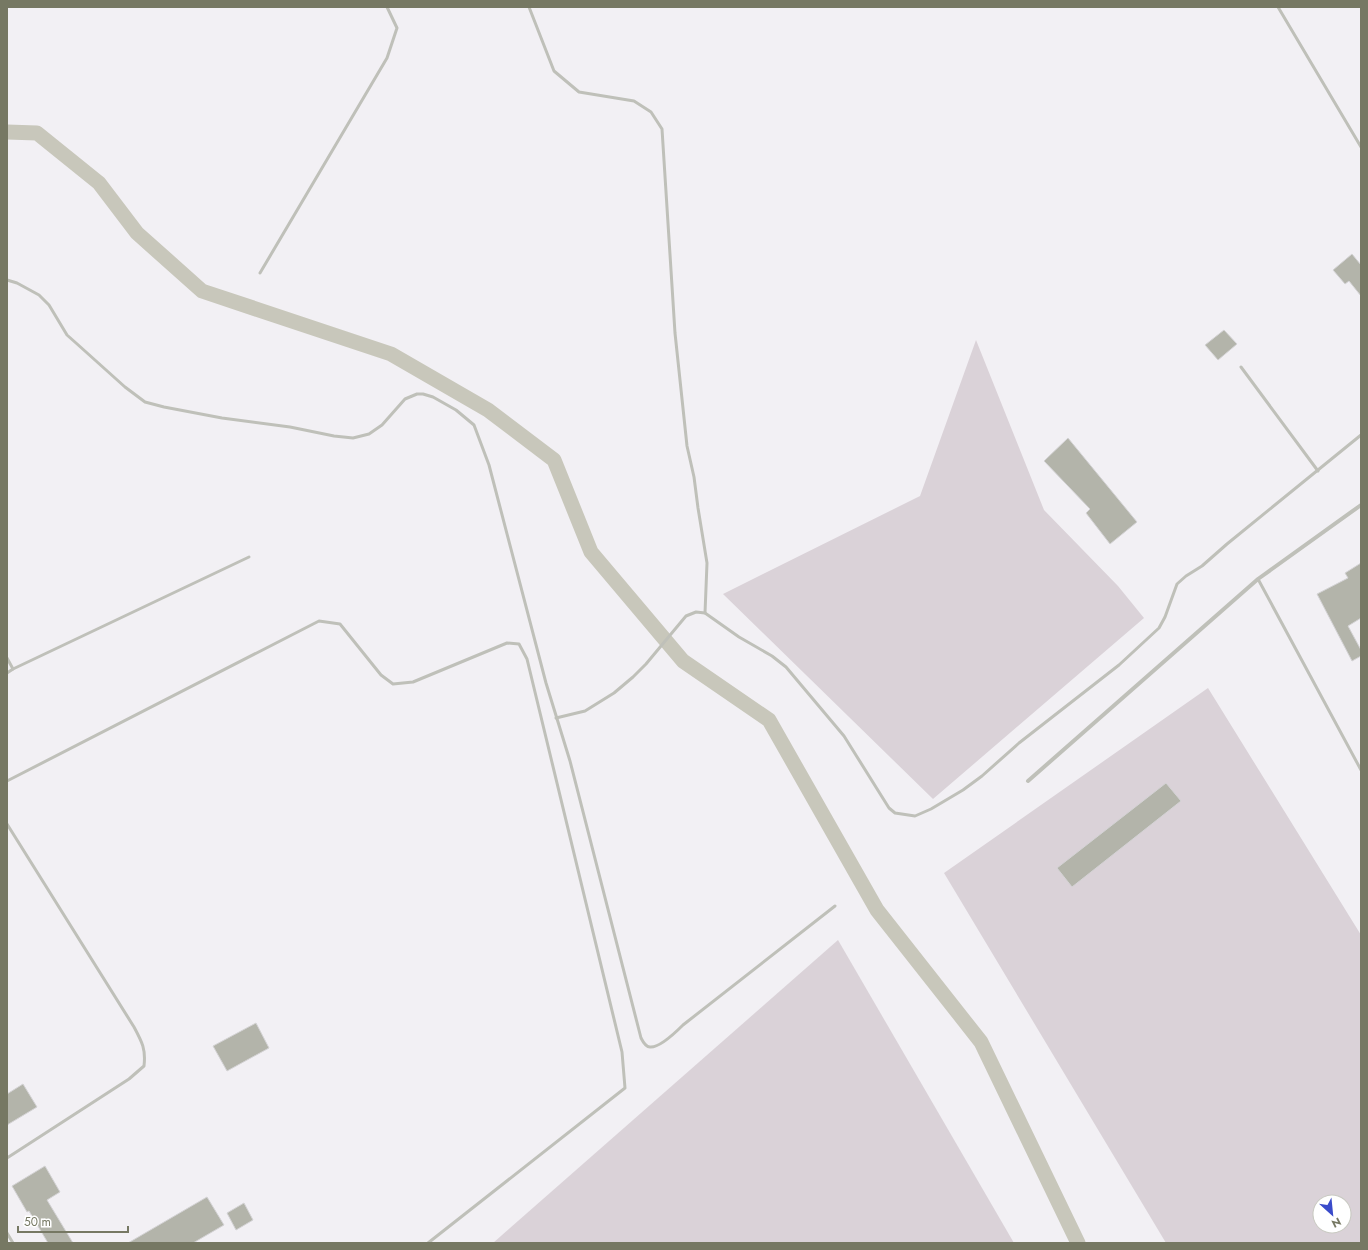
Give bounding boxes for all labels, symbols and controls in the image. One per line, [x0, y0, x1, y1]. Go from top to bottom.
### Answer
north arrow [1312, 1194, 1352, 1234]
scale bar [18, 1208, 128, 1234]
text: 50 m [24, 1213, 51, 1231]
text: N [1329, 1214, 1344, 1232]

